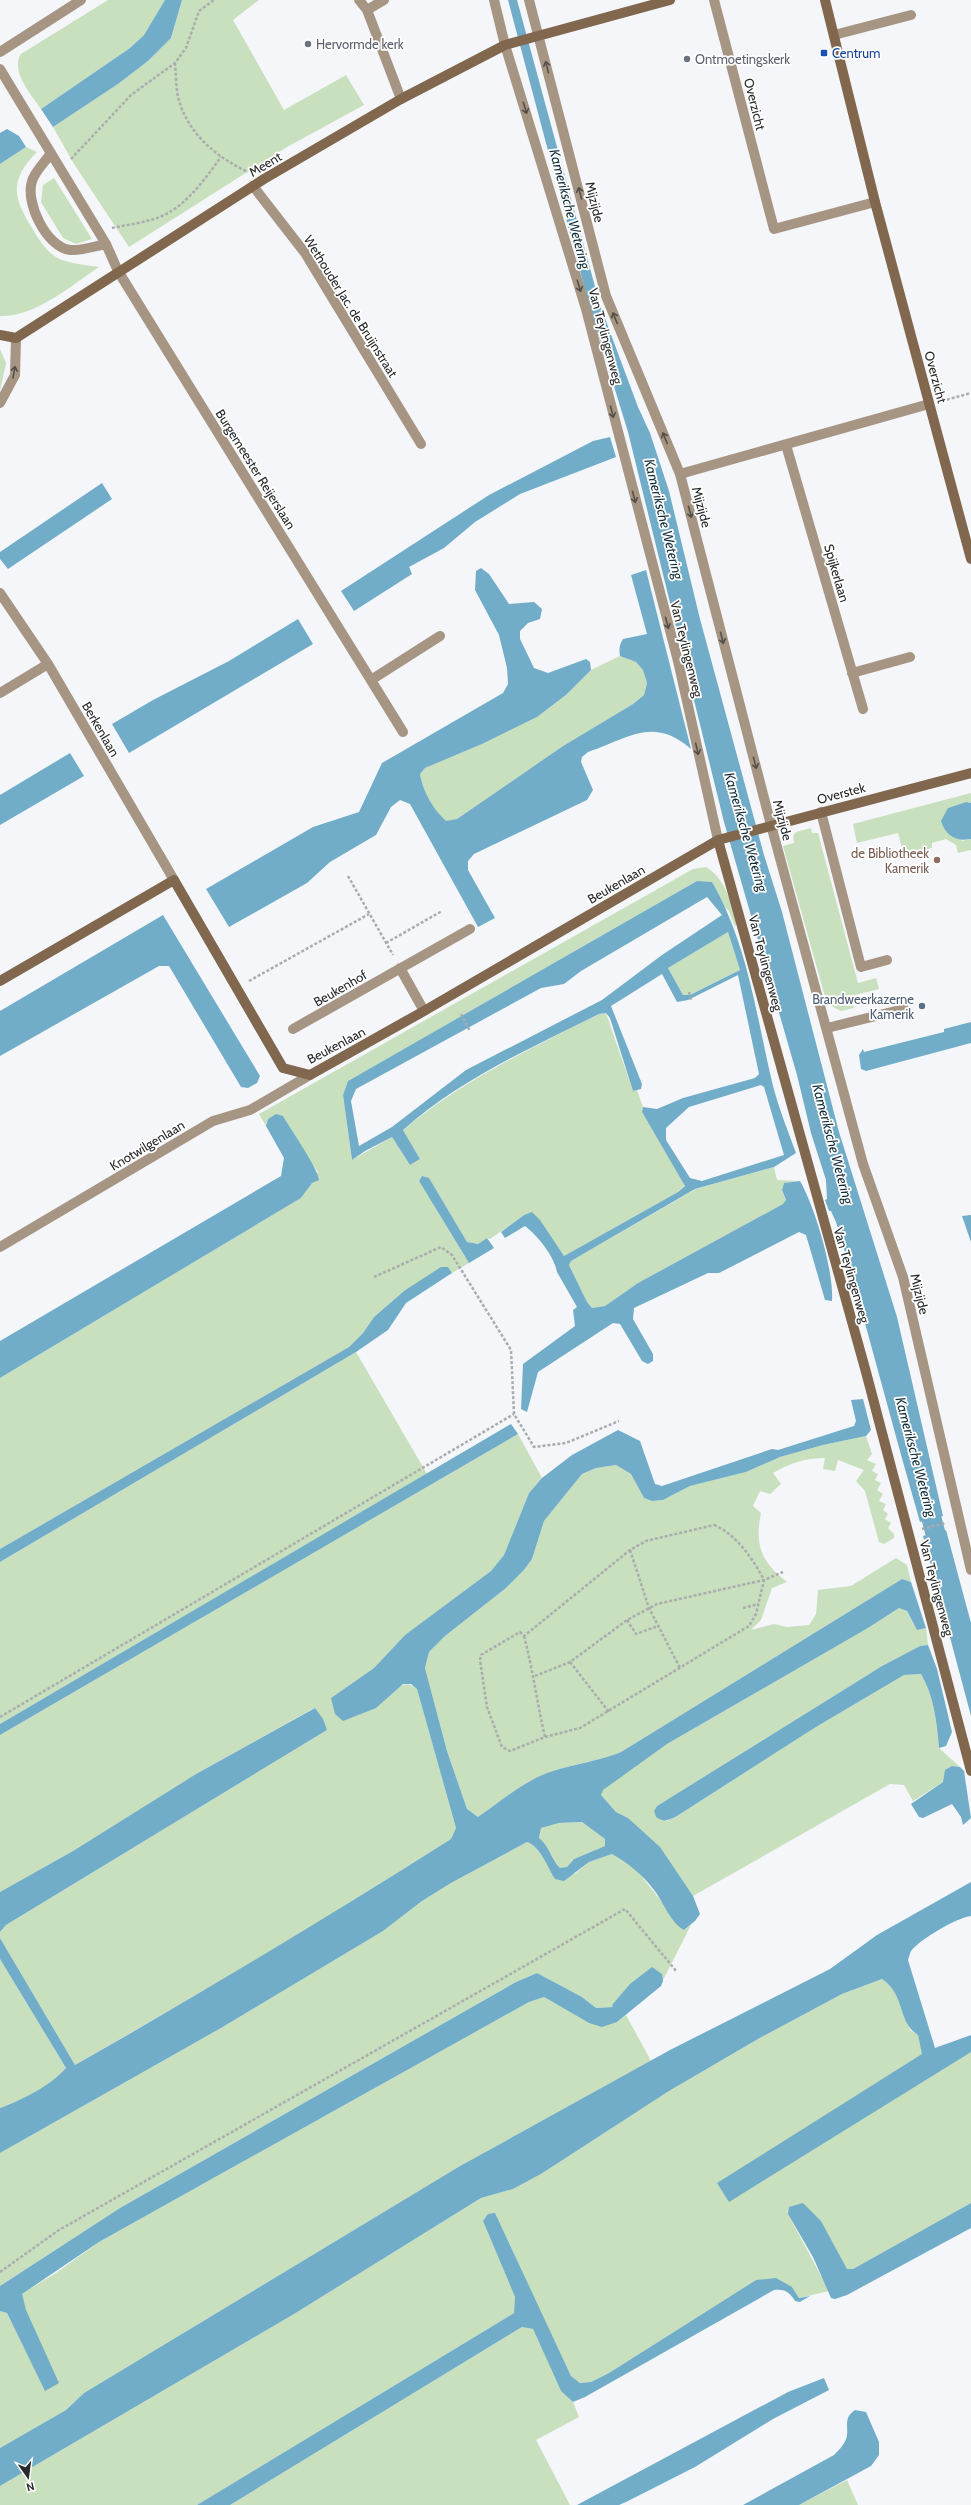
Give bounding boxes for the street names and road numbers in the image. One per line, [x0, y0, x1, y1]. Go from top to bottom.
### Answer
street label: Overzicht [741, 76, 769, 132]
street label: Meent [246, 148, 285, 180]
street label: Mijzijde [581, 180, 608, 225]
street label: Wethouder Jac. de Bruijnstraat [300, 232, 402, 381]
street label: Van Teylingenweg [585, 286, 627, 386]
street label: Overzicht [921, 349, 951, 405]
street label: Burgemeester Reijerslaan [212, 406, 299, 533]
street label: Mijzijde [688, 485, 715, 530]
street label: Spijkerlaan [820, 542, 853, 604]
street label: Van Teylingenweg [667, 599, 707, 699]
street label: Berkenlaan [79, 699, 123, 759]
street label: Overstek [815, 779, 867, 807]
street label: Mijzijde [769, 798, 796, 843]
street label: Beukenlaan [584, 861, 648, 907]
street label: Van Teylingenweg [745, 913, 787, 1013]
street label: Beukenhof [310, 966, 370, 1010]
street label: Beukenlaan [304, 1023, 368, 1067]
street label: Knotwilgenlaan [107, 1116, 187, 1174]
street label: Van Teylingenweg [831, 1225, 873, 1325]
street label: Mijzijde [906, 1272, 933, 1317]
street label: Van Teylingenweg [916, 1538, 958, 1638]

